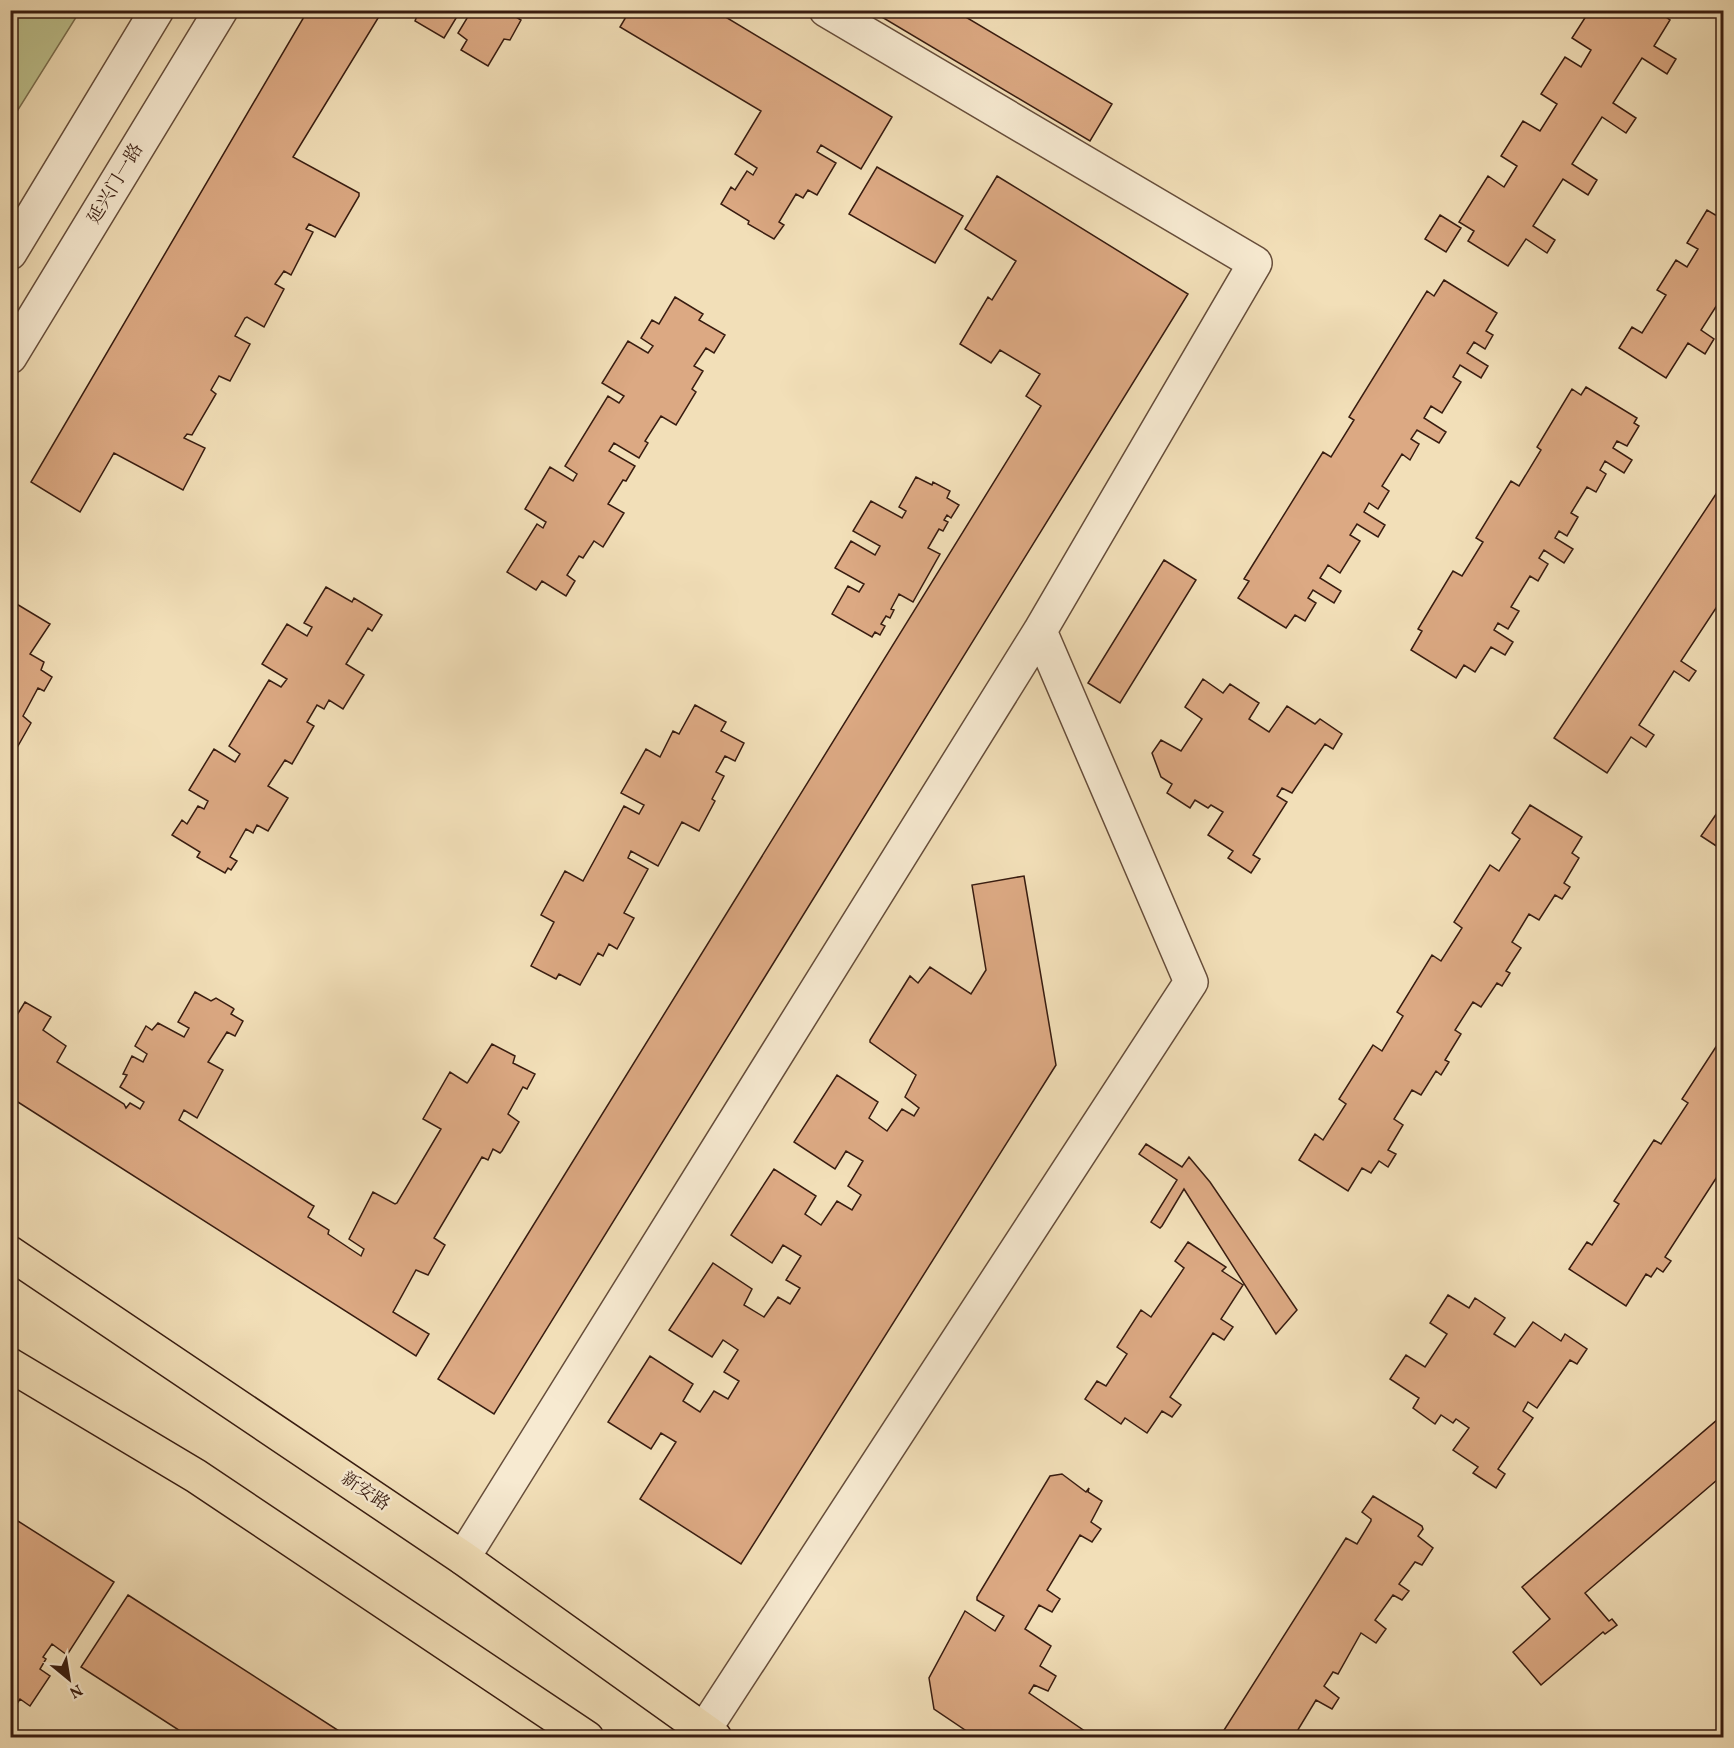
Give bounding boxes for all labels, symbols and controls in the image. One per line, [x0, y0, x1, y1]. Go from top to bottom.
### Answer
street label: 延兴门一路 [82, 139, 150, 229]
street label: 新安路 [336, 1467, 394, 1517]
north arrow [39, 1649, 99, 1709]
text: N [65, 1678, 86, 1703]

